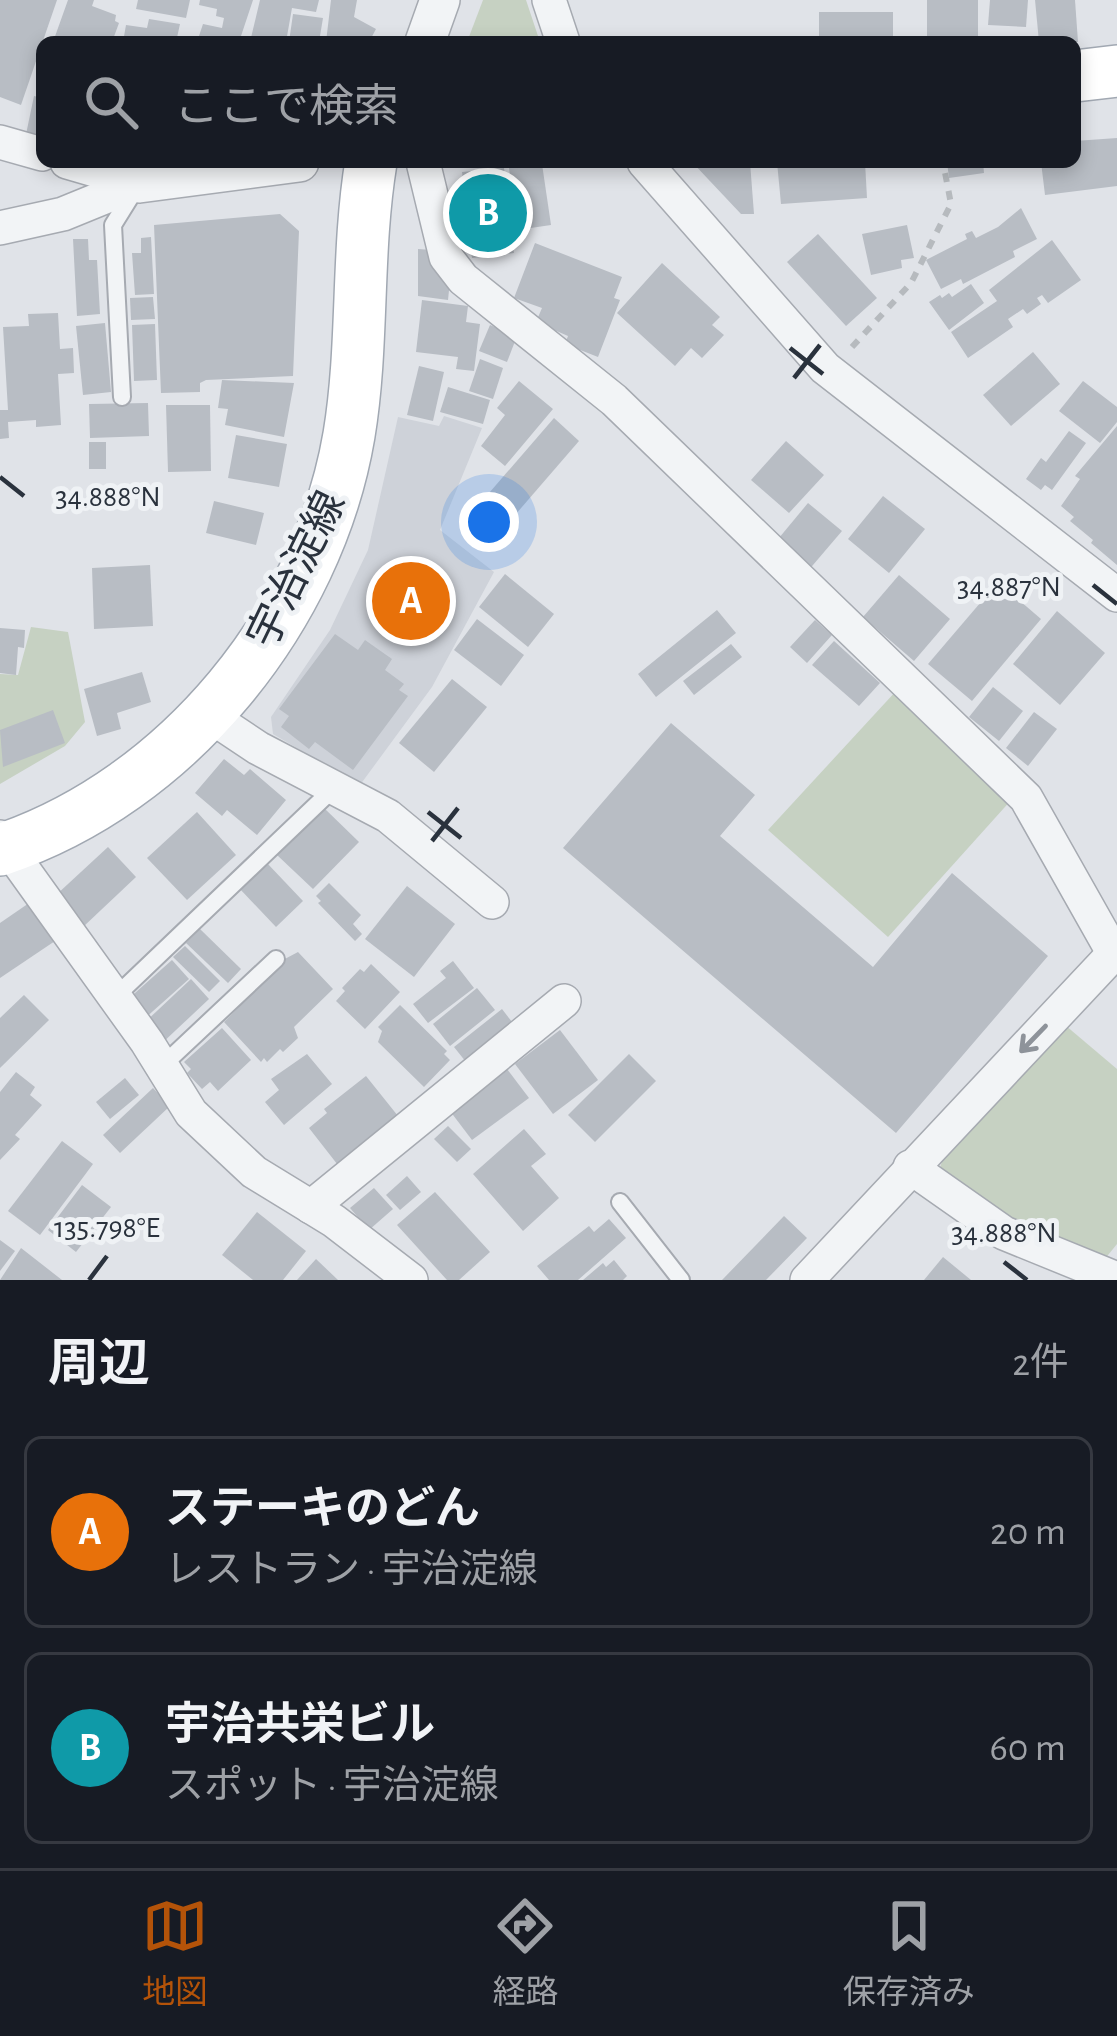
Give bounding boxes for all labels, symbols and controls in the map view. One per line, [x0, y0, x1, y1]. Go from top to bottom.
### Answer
search box [36, 36, 1081, 168]
icon: search [78, 69, 144, 135]
text: ここで検索 [174, 85, 399, 130]
pin: B [449, 168, 527, 258]
text: 34.888°N [55, 482, 161, 512]
street label: 宇治淀線 [239, 484, 352, 655]
your location [459, 492, 519, 552]
pin: A [372, 556, 450, 646]
text: 34.887°N [957, 572, 1061, 602]
one-way arrow [1019, 1024, 1047, 1053]
text: 135.798°E [54, 1213, 160, 1243]
text: 34.888°N [951, 1218, 1057, 1248]
text: 周辺 [48, 1339, 150, 1390]
text: 2件 [1012, 1344, 1069, 1383]
text: ステーキのどん [165, 1487, 480, 1532]
text: A [78, 1513, 102, 1552]
text: 20 m [990, 1513, 1066, 1552]
text: レストラン · 宇治淀線 [165, 1551, 538, 1590]
text: 宇治共栄ビル [165, 1703, 435, 1748]
text: B [79, 1729, 101, 1768]
text: 60 m [989, 1729, 1066, 1768]
text: スポット · 宇治淀線 [165, 1767, 499, 1806]
tab: 地図 [142, 1893, 208, 2014]
tab: 経路 [492, 1893, 558, 2014]
tab: 保存済み [843, 1893, 975, 2014]

